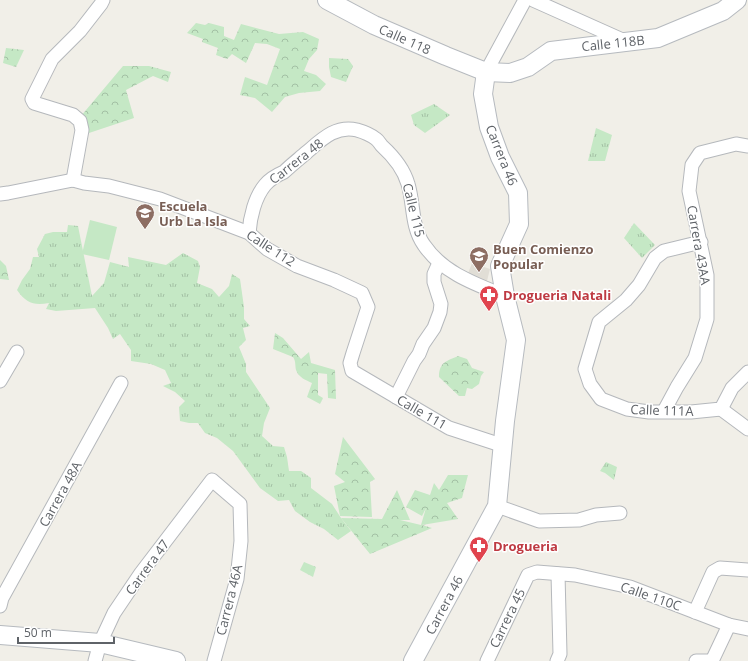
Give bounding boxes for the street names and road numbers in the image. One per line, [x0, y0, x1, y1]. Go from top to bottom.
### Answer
street label: Calle 118 [376, 20, 434, 58]
street label: Calle 118B [581, 31, 645, 55]
street label: Carrera 46 [482, 122, 522, 188]
street label: Carrera 48 [265, 134, 327, 188]
street label: Calle 115 [399, 181, 429, 239]
street label: Carrera 43AA [683, 204, 715, 287]
street label: Calle 112 [243, 225, 299, 271]
street label: Calle 111 [394, 390, 450, 434]
street label: Calle 111A [630, 400, 695, 420]
street label: Carrera 48A [35, 457, 86, 530]
street label: Carrera 47 [121, 536, 173, 598]
street label: Carrera 46A [212, 562, 247, 637]
street label: Carrera 46 [421, 572, 467, 638]
street label: Calle 110C [618, 577, 684, 615]
street label: Carrera 45 [485, 585, 529, 651]

